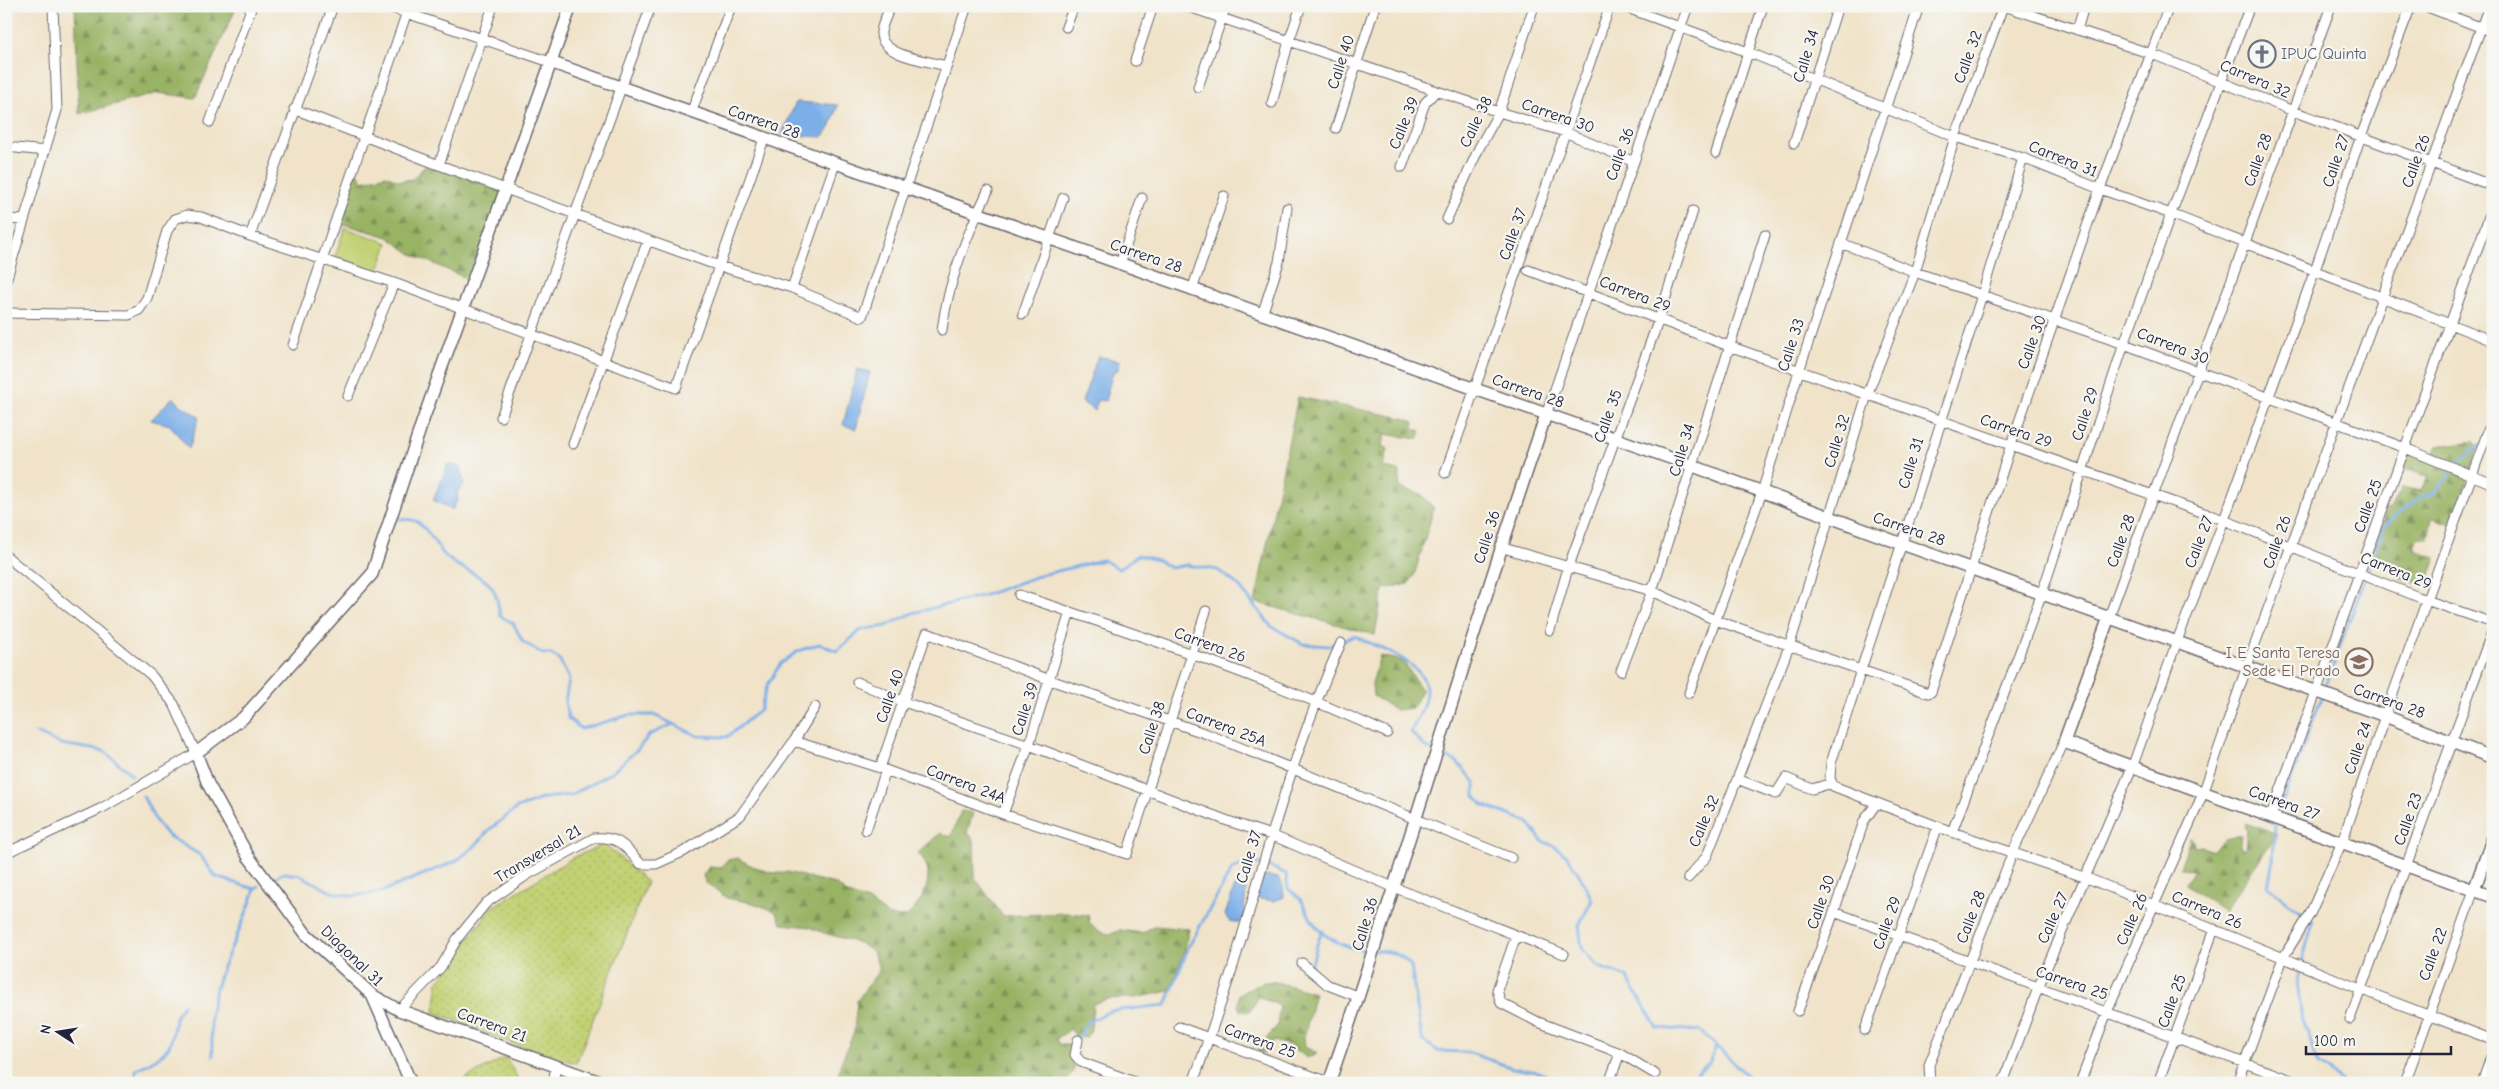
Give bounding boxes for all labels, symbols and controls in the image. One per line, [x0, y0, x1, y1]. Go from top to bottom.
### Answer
street label: Calle 34 [1789, 27, 1823, 85]
street label: Calle 32 [1950, 28, 1986, 86]
street label: Calle 40 [1324, 33, 1358, 91]
church icon: IPUC Quinta [2247, 39, 2277, 69]
place label: IPUC Quinta [2281, 45, 2367, 63]
street label: Carrera 32 [2217, 56, 2293, 102]
street label: Calle 38 [1456, 93, 1496, 151]
street label: Calle 39 [1385, 94, 1423, 152]
street label: Carrera 30 [1519, 95, 1597, 137]
street label: Carrera 28 [726, 101, 802, 143]
street label: Calle 36 [1602, 125, 1638, 183]
street label: Calle 28 [2240, 131, 2276, 189]
street label: Calle 27 [2319, 132, 2353, 190]
street label: Calle 26 [2398, 132, 2434, 190]
street label: Carrera 31 [2026, 137, 2100, 181]
street label: Calle 37 [1495, 205, 1531, 263]
street label: Carrera 28 [1108, 235, 1184, 277]
street label: Carrera 29 [1597, 272, 1673, 316]
street label: Calle 30 [2014, 312, 2050, 372]
street label: Calle 33 [1774, 316, 1808, 374]
street label: Carrera 30 [2134, 324, 2212, 368]
street label: Carrera 28 [1490, 370, 1566, 412]
street label: Calle 29 [2068, 385, 2102, 443]
street label: Calle 35 [1590, 387, 1626, 445]
street label: Carrera 29 [1978, 410, 2054, 452]
street label: Calle 32 [1820, 412, 1854, 470]
street label: Calle 34 [1665, 421, 1699, 479]
street label: Calle 31 [1895, 435, 1927, 491]
street label: Calle 25 [2350, 477, 2386, 535]
street label: Calle 36 [1470, 508, 1504, 566]
street label: Carrera 28 [1871, 508, 1947, 550]
street label: Calle 28 [2103, 512, 2139, 570]
street label: Calle 27 [2181, 513, 2217, 571]
street label: Calle 26 [2259, 513, 2295, 571]
street label: Carrera 29 [2358, 549, 2434, 593]
street label: Carrera 26 [1172, 624, 1248, 666]
place label: I E Santa Teresa Sede El Prado [2226, 644, 2340, 680]
school or university icon: I E Santa Teresa Sede El Prado [2344, 647, 2374, 677]
street label: Calle 40 [872, 667, 908, 725]
street label: Calle 39 [1008, 680, 1042, 738]
street label: Carrera 28 [2351, 680, 2427, 722]
street label: Calle 38 [1135, 699, 1169, 757]
street label: Carrera 25A [1183, 703, 1269, 751]
street label: Calle 24 [2341, 719, 2375, 777]
street label: Carrera 24A [924, 761, 1008, 807]
street label: Carrera 27 [2246, 782, 2322, 824]
street label: Calle 23 [2390, 790, 2426, 848]
street label: Calle 32 [1685, 792, 1723, 850]
street label: Transversal 21 [492, 821, 584, 887]
street label: Calle 37 [1232, 828, 1266, 886]
street label: Calle 30 [1803, 872, 1839, 932]
street label: Carrera 26 [2169, 887, 2245, 933]
street label: Calle 28 [1953, 888, 1989, 946]
street label: Calle 27 [2034, 889, 2072, 946]
street label: Calle 26 [2112, 890, 2152, 948]
street label: Calle 29 [1869, 894, 1905, 952]
street label: Calle 36 [1348, 895, 1382, 953]
street label: Diagonal 31 [317, 922, 387, 990]
street label: Calle 22 [2415, 925, 2451, 983]
street label: Carrera 25 [2034, 962, 2110, 1004]
street label: Calle 25 [2154, 972, 2190, 1030]
street label: Carrera 21 [455, 1004, 529, 1046]
north arrow [32, 1006, 82, 1056]
street label: Carrera 25 [1222, 1020, 1298, 1062]
text: N [37, 1023, 55, 1036]
scale bar [2306, 1024, 2452, 1056]
text: 100 m [2314, 1032, 2356, 1050]

